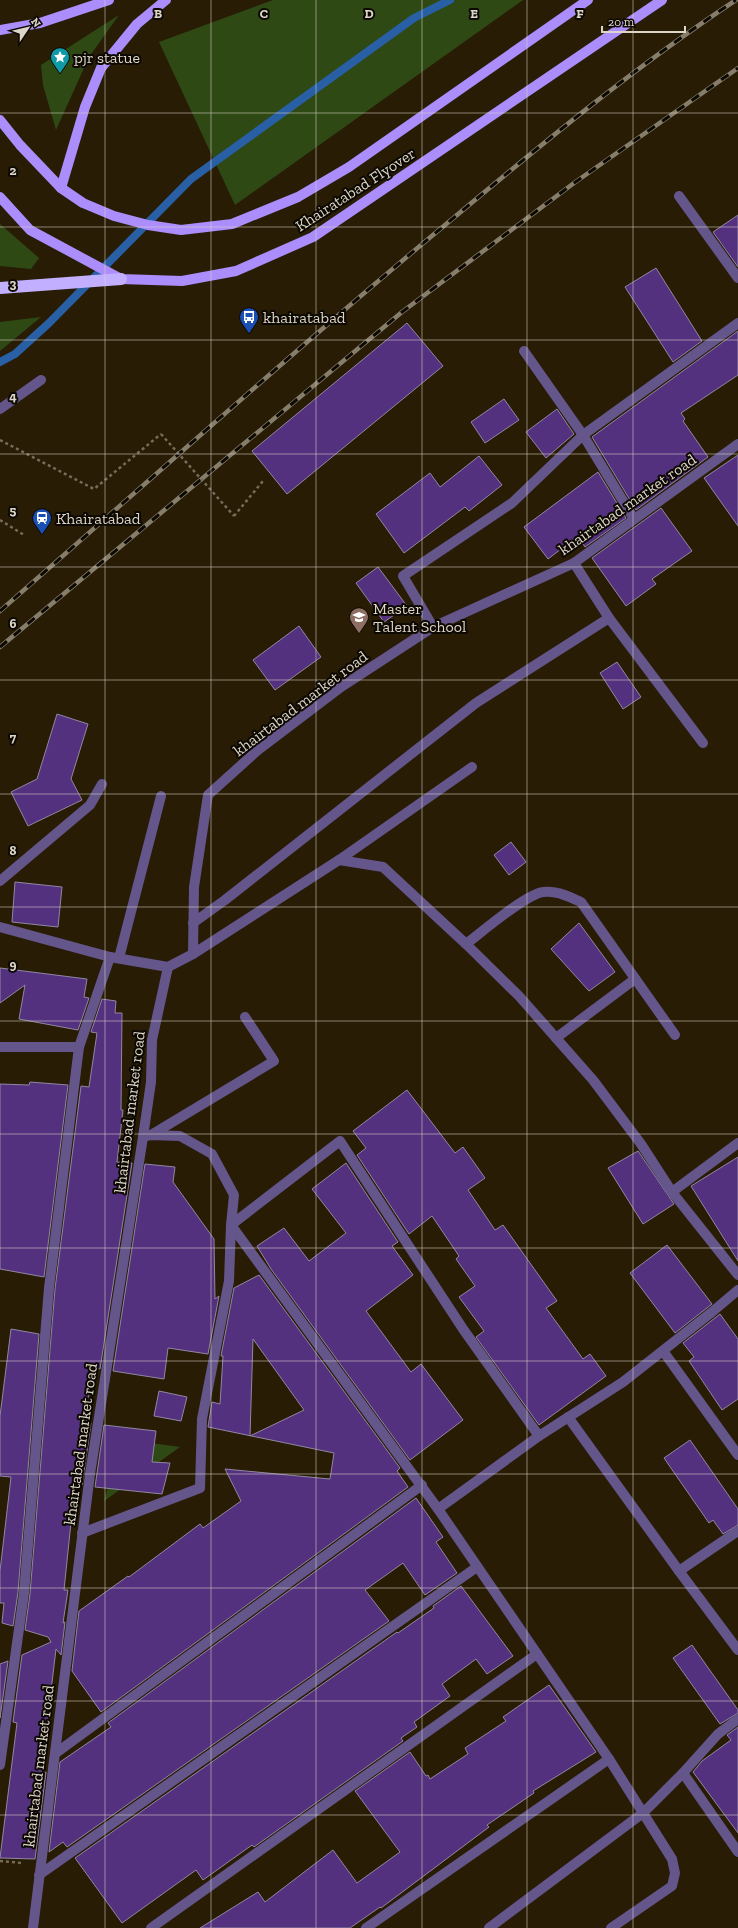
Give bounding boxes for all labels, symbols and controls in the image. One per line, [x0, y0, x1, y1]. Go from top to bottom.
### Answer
text: B [154, 6, 162, 21]
text: C [260, 6, 268, 21]
text: D [364, 6, 374, 21]
text: E [470, 6, 478, 21]
text: F [576, 6, 584, 21]
north arrow [8, 8, 48, 48]
scale bar [602, 8, 685, 34]
text: N [28, 15, 44, 30]
text: 20 m [608, 15, 635, 29]
place icon: pjr statue [49, 46, 71, 74]
place label: pjr statue [74, 48, 140, 67]
street label: Khairatabad Flyover [292, 143, 419, 235]
text: 2 [10, 163, 17, 178]
text: 3 [10, 276, 17, 291]
bus stop icon: khairatabad [238, 306, 260, 334]
place label: khairatabad [263, 308, 346, 327]
text: 4 [9, 389, 17, 404]
street label: khairtabad market road [555, 450, 700, 559]
text: 5 [10, 503, 17, 518]
station icon: Khairatabad [31, 507, 53, 535]
place label: Khairatabad [56, 509, 141, 528]
place label: Master Talent School [373, 599, 466, 636]
school or university icon: Master Talent School [348, 606, 370, 634]
text: 6 [10, 616, 17, 631]
street label: khairtabad market road [229, 647, 371, 760]
text: 7 [10, 730, 17, 745]
text: 8 [9, 843, 17, 858]
text: 9 [10, 957, 17, 972]
street label: khairtabad market road [110, 1030, 149, 1194]
street label: khairtabad market road [60, 1362, 101, 1526]
street label: khairtabad market road [19, 1684, 58, 1848]

